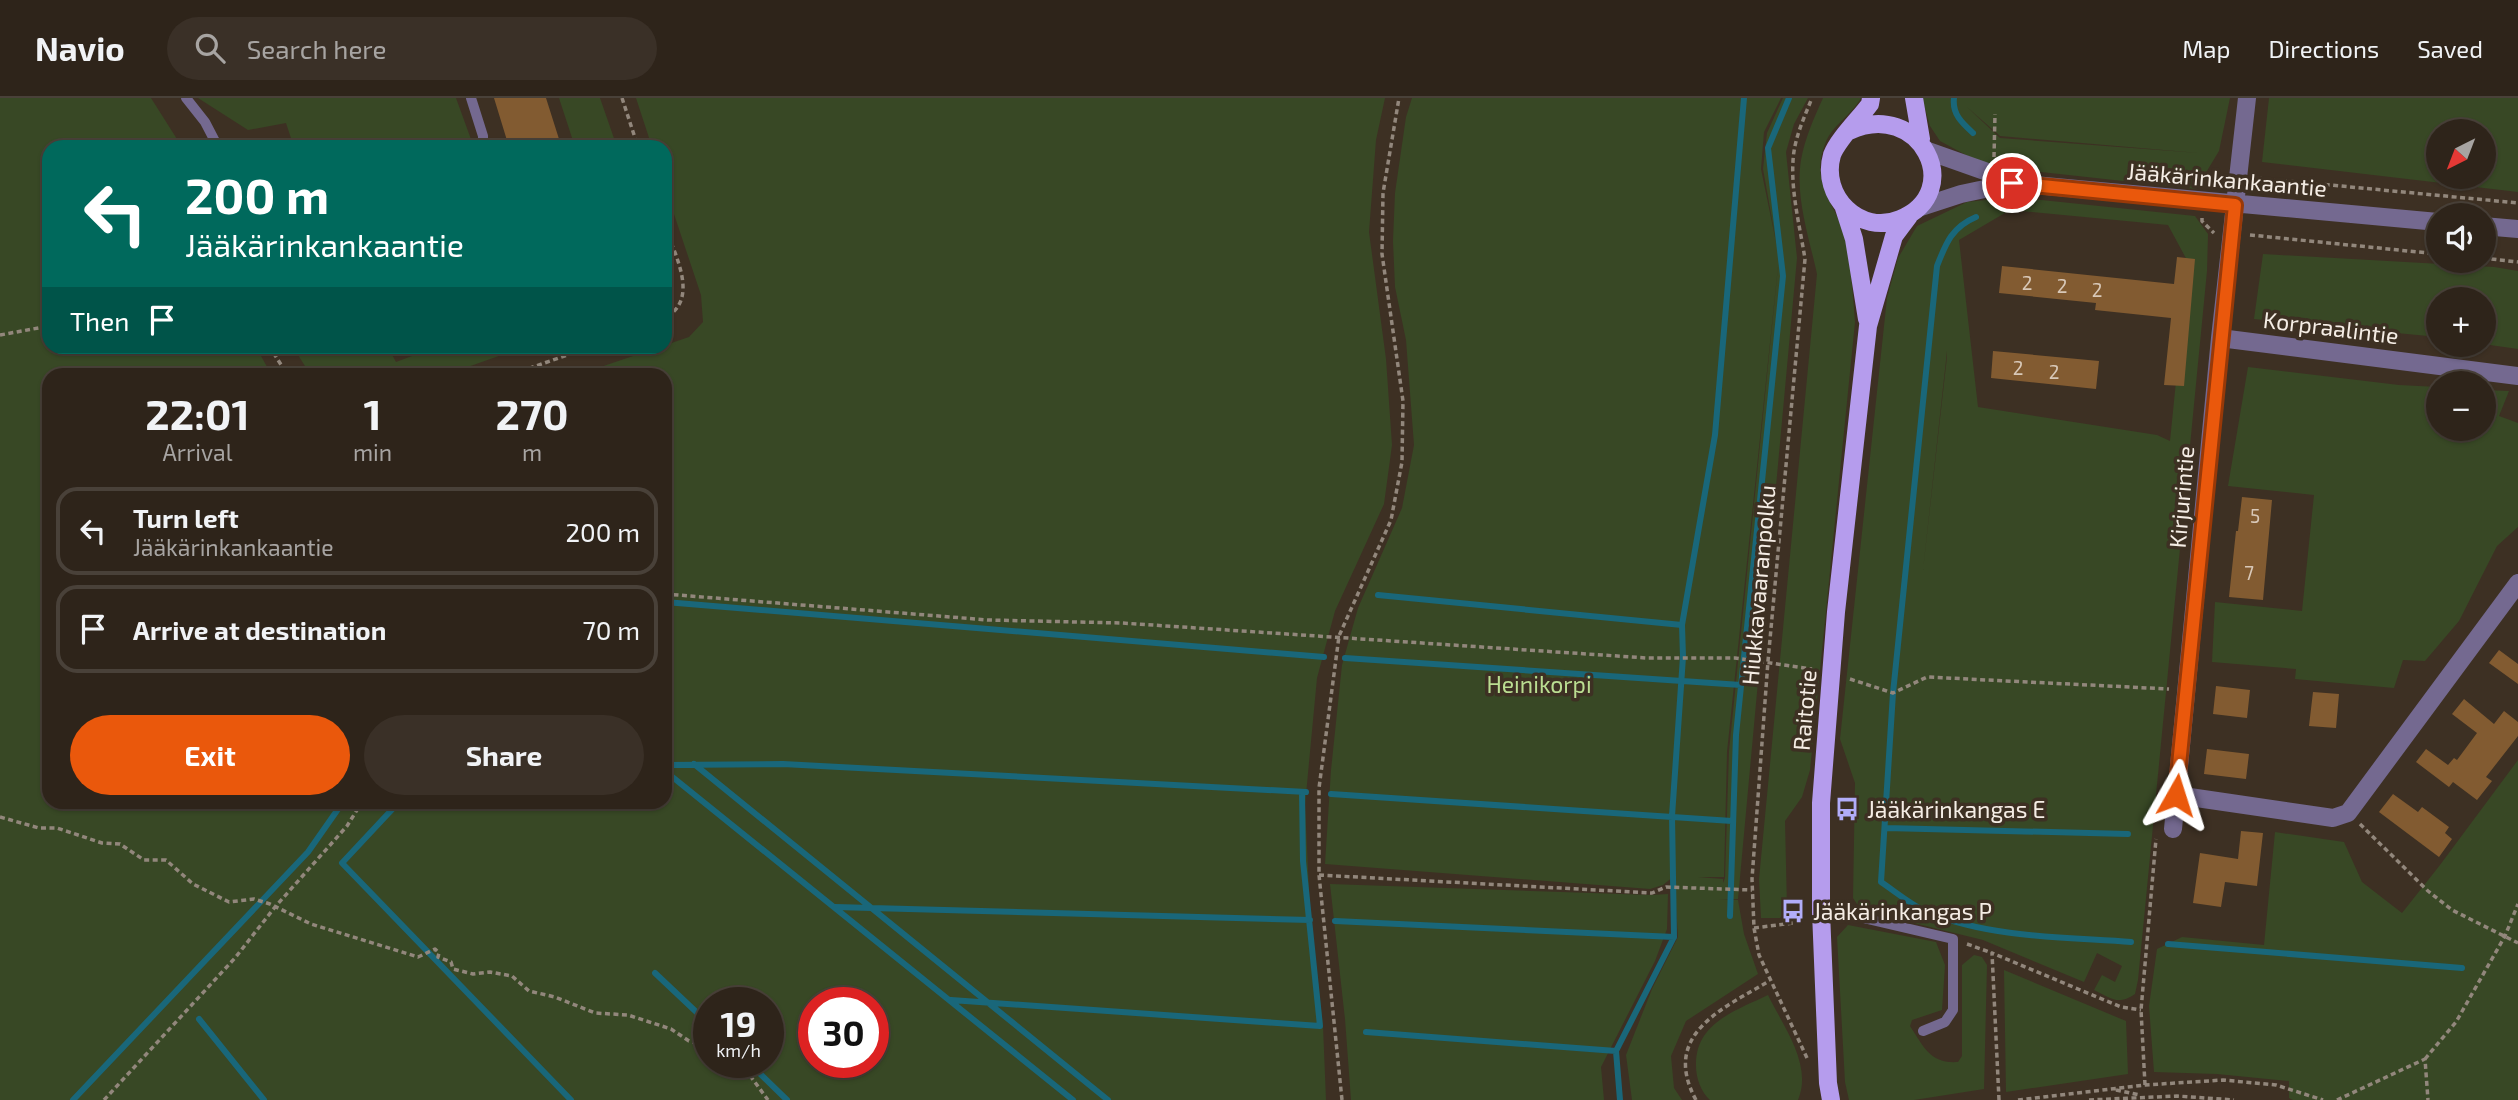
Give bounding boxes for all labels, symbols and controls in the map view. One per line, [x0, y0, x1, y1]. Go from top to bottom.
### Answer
search box [167, 17, 657, 80]
text: Navio [35, 28, 125, 68]
icon: search [191, 29, 229, 67]
text: Search here [247, 33, 386, 64]
text: Map [2182, 34, 2230, 63]
text: Directions [2268, 34, 2379, 63]
text: Saved [2417, 34, 2483, 63]
north arrow [2426, 119, 2496, 189]
map controls [2426, 119, 2496, 441]
pin [1982, 153, 2042, 213]
street label: Jääkärinkankaantie [2126, 156, 2328, 202]
icon: arrive [1993, 164, 2031, 202]
text: 200 m [185, 165, 329, 224]
icon: left [70, 168, 161, 259]
button: sound [2426, 203, 2496, 273]
text: Jääkärinkankaantie [185, 225, 464, 263]
house number: 2 [2022, 271, 2032, 294]
house number: 2 [2057, 274, 2067, 297]
house number: 2 [2092, 278, 2102, 301]
button: + [2426, 287, 2496, 357]
icon: arrive [143, 301, 181, 339]
text: Then [70, 305, 129, 336]
street label: Korpraalintie [2262, 305, 2400, 349]
house number: 2 [2013, 356, 2023, 379]
house number: 2 [2049, 360, 2059, 383]
button: − [2426, 371, 2496, 441]
text: 22:01 [145, 388, 250, 438]
text: 1 [364, 388, 382, 438]
text: 270 [496, 388, 569, 438]
text: Arrival [162, 438, 232, 466]
text: min [353, 438, 392, 466]
text: m [522, 438, 542, 466]
street label: Kirjurintie [2163, 445, 2199, 549]
street label: Hiukkavaaranpolku [1735, 484, 1781, 686]
text: Turn left [133, 502, 239, 533]
house number: 5 [2250, 504, 2260, 527]
icon: left [74, 512, 112, 550]
text: 200 m [565, 516, 640, 547]
text: Jääkärinkankaantie [133, 533, 334, 561]
house number: 7 [2244, 561, 2254, 584]
icon: arrive [74, 610, 112, 648]
text: Arrive at destination [133, 614, 386, 645]
text: 70 m [582, 614, 640, 645]
street label: Raitotie [1787, 668, 1821, 752]
park label: Heinikorpi [1486, 670, 1592, 698]
button: Exit [70, 715, 350, 795]
button: Share [364, 715, 644, 795]
position arrow [2139, 758, 2213, 832]
bus stop icon: Jääkärinkangas E [1833, 795, 1861, 823]
place label: Jääkärinkangas E [1867, 795, 2045, 823]
bus stop icon: Jääkärinkangas P [1779, 897, 1807, 925]
place label: Jääkärinkangas P [1813, 897, 1992, 925]
speed limit sign: 30 [798, 987, 889, 1078]
text: 19 [721, 1002, 756, 1044]
text: km/h [716, 1039, 761, 1061]

